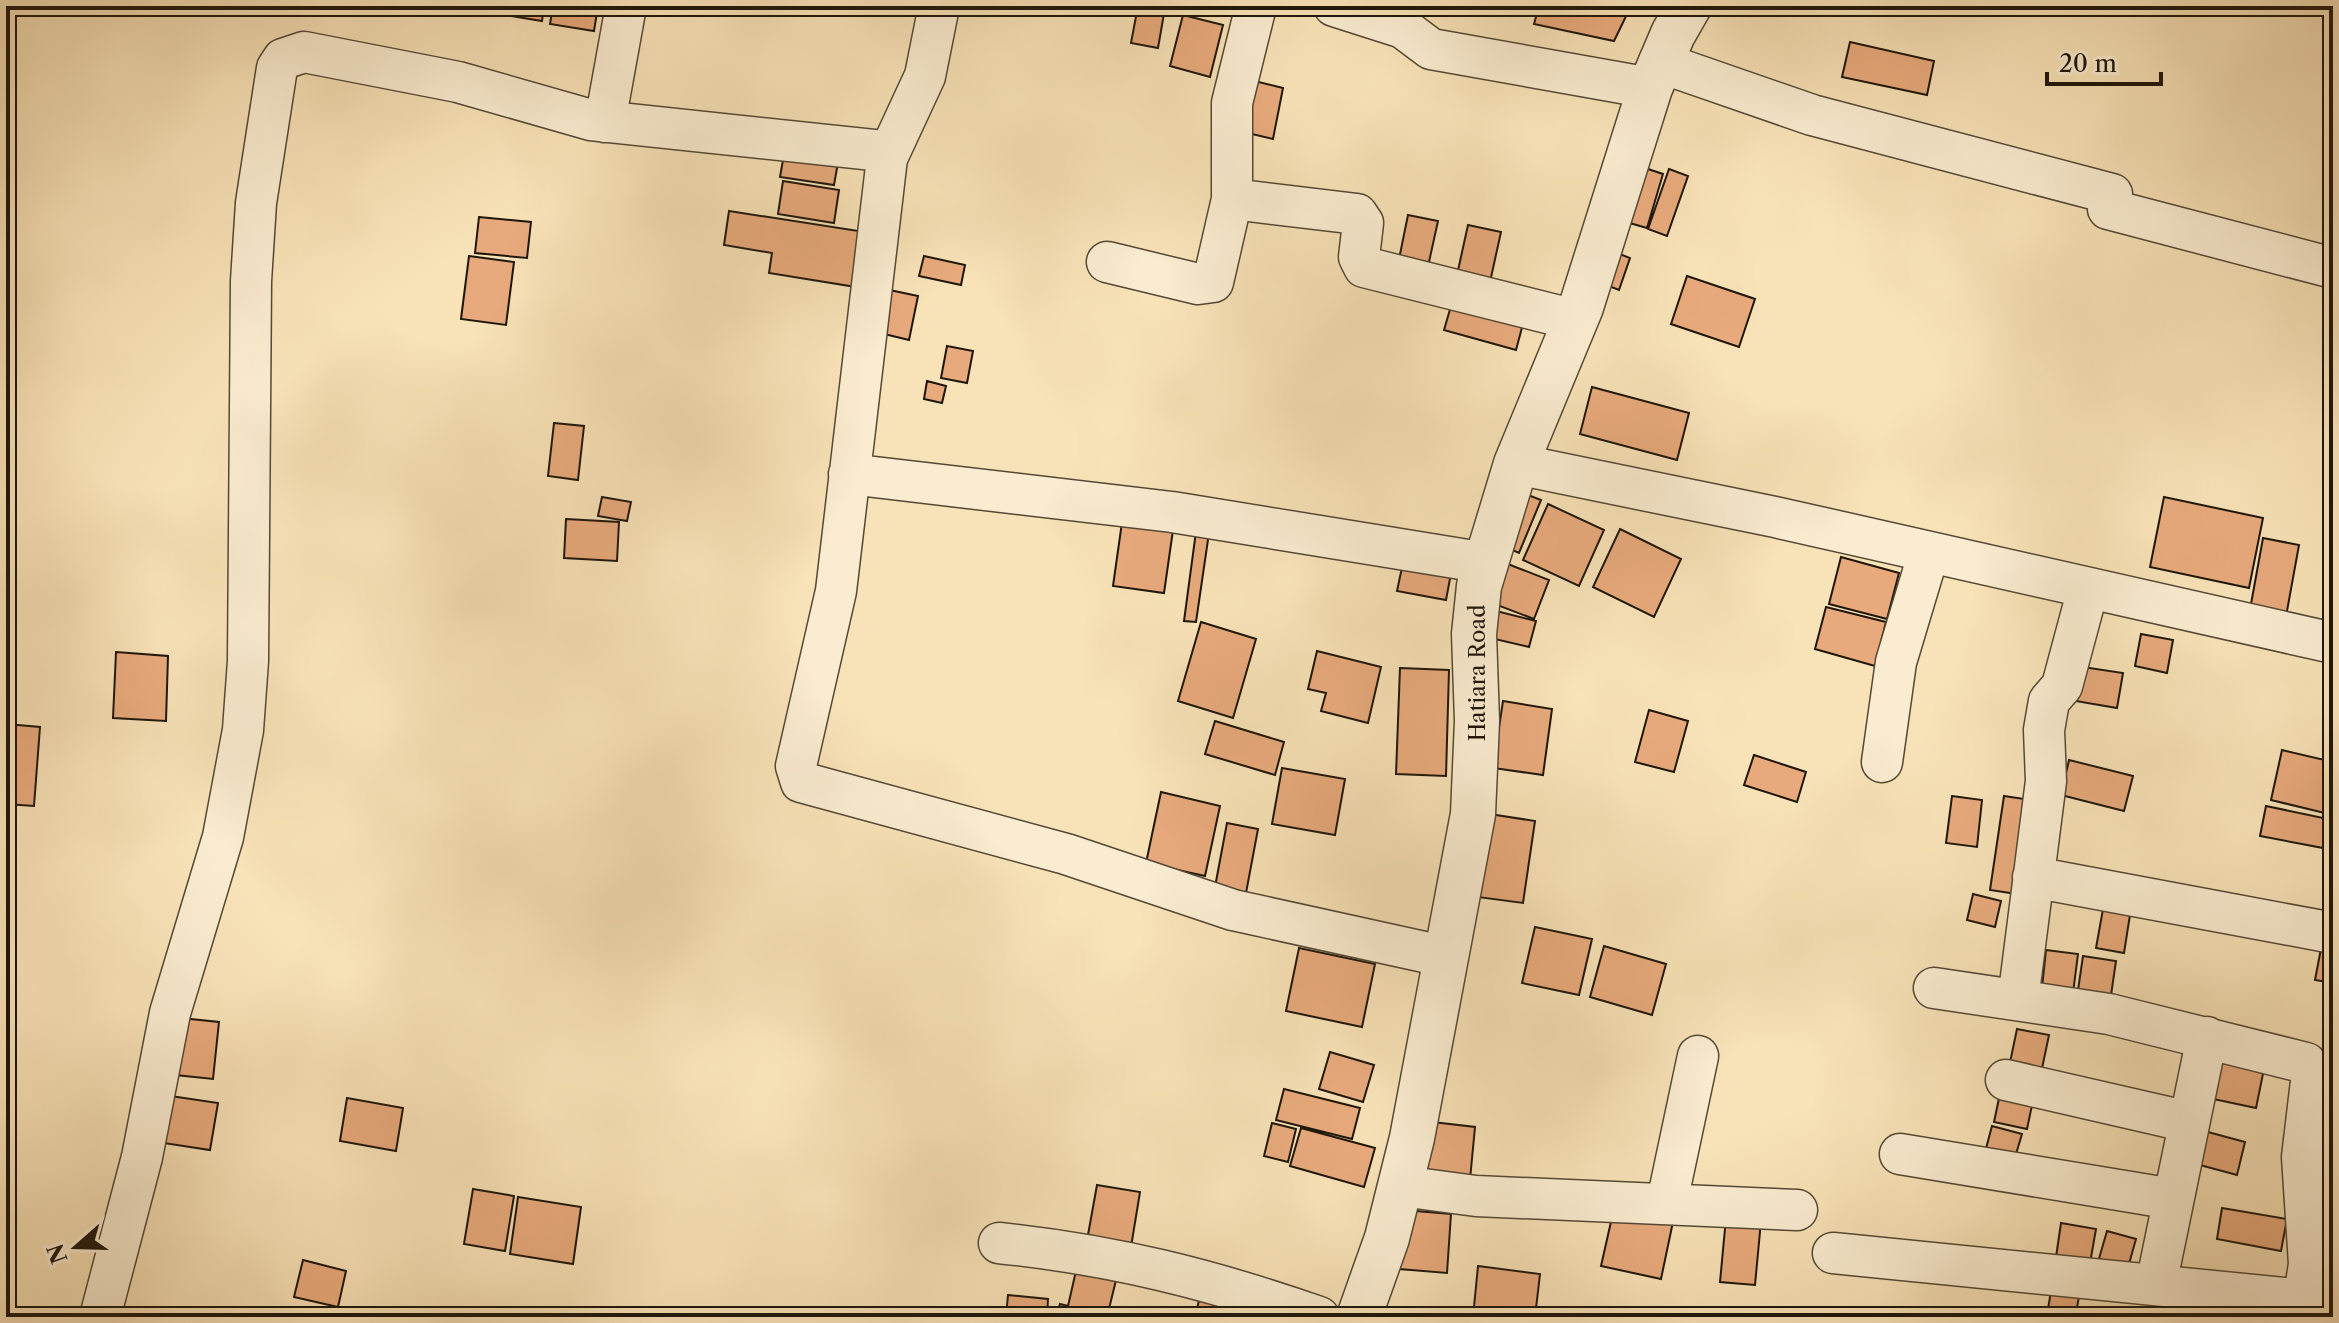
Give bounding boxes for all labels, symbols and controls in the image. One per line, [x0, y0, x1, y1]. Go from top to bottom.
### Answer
scale bar [2047, 36, 2161, 86]
text: 20 m [2059, 49, 2117, 78]
street label: Hatiara Road [1464, 604, 1491, 742]
north arrow [36, 1207, 116, 1287]
text: N [42, 1240, 74, 1267]

